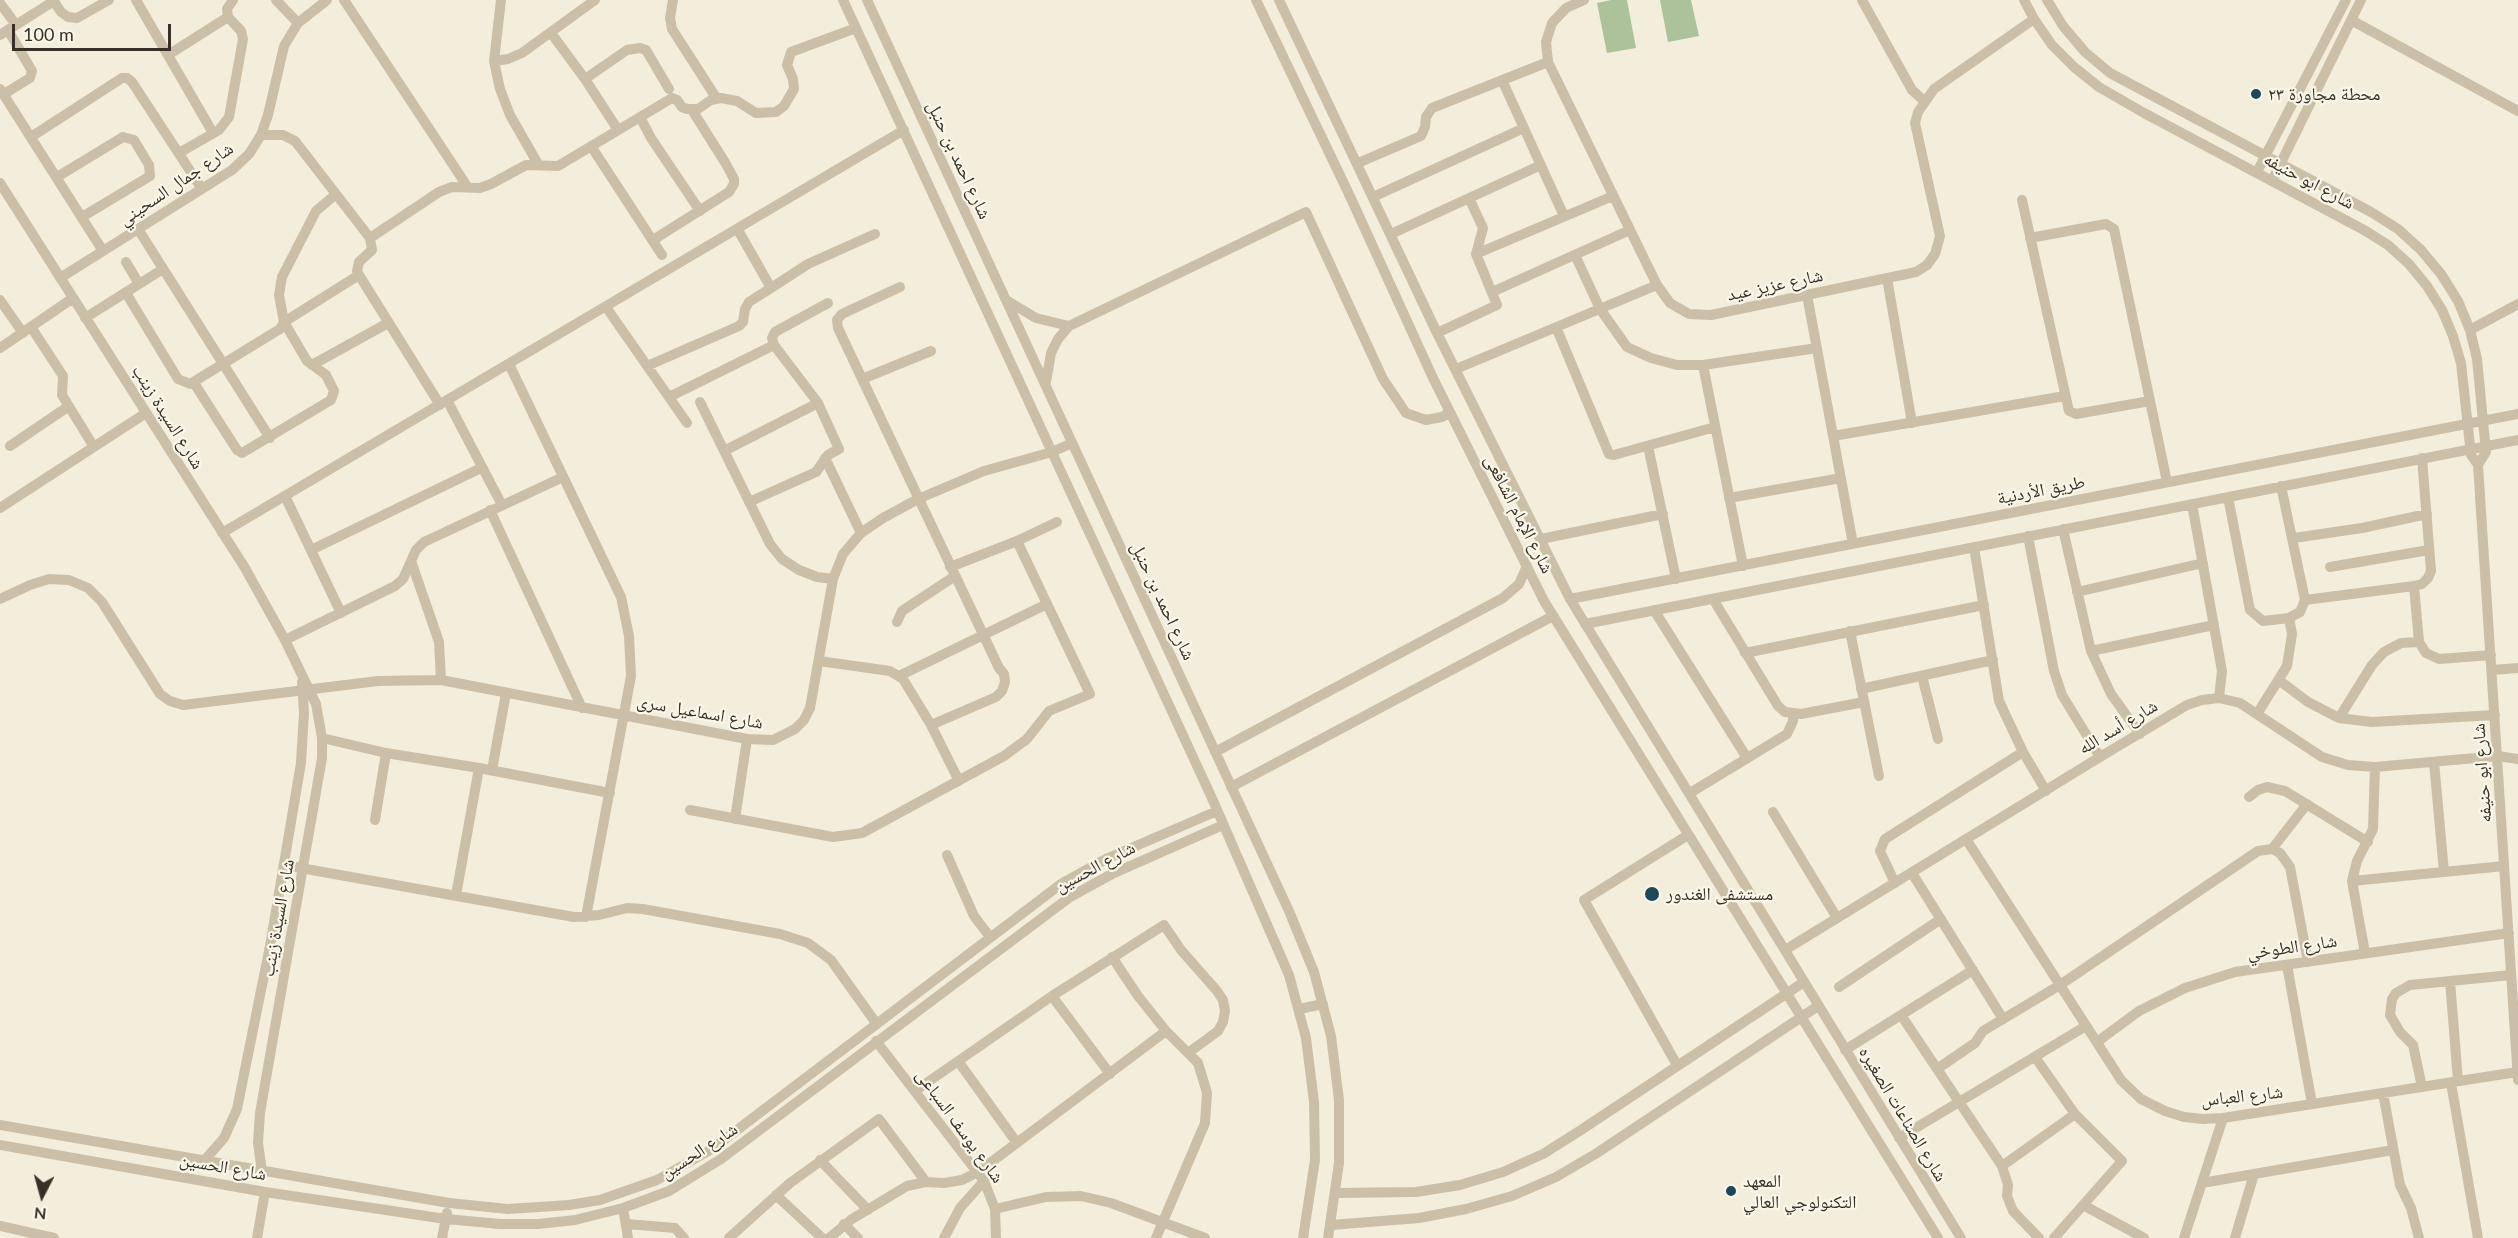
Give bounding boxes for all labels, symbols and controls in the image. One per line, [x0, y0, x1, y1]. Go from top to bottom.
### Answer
scale bar [15, 12, 174, 50]
text: 100 m [23, 23, 74, 45]
place label: محطة مجاورة ٢٣ [2268, 83, 2380, 105]
marker: محطة مجاورة ٢٣ [2249, 87, 2263, 101]
street label: شارع احمد بن حنبل [922, 98, 996, 222]
street label: شارع جمال السحيني [115, 138, 237, 230]
street label: شارع ابو حنيفه [2260, 148, 2358, 214]
street label: شارع عزيز عيد [1725, 264, 1825, 306]
street label: شارع السيدة زينب [127, 361, 209, 473]
street label: شارع الإمام الشافعى [1480, 451, 1558, 577]
street label: طريق الأردنية [1995, 471, 2087, 509]
street label: شارع احمد بن حنبل [1126, 539, 1200, 663]
street label: شارع اسماعيل سرى [635, 690, 765, 734]
street label: شارع أسد الله [2074, 695, 2162, 759]
street label: شارع ابو حنيفه [2468, 723, 2496, 823]
street label: شارع الحسين [1051, 837, 1139, 897]
street label: شارع السيدة زينب [257, 858, 299, 978]
place label: مستشفى الغندور [1666, 883, 1773, 905]
marker: مستشفى الغندور [1643, 885, 1661, 903]
street label: شارع الطوخي [2246, 930, 2338, 964]
street label: شارع الصناعات الصغيره [1854, 1043, 1952, 1185]
street label: شارع يوسف السباعى [911, 1065, 1009, 1187]
street label: شارع العباس [2200, 1081, 2284, 1111]
street label: شارع الحسين [656, 1118, 742, 1184]
street label: شارع الحسين [178, 1149, 268, 1185]
north arrow [12, 1166, 72, 1226]
place label: المعهد التكنولوجي العالي [1743, 1170, 1856, 1212]
marker: المعهد التكنولوجي العالي [1724, 1184, 1738, 1198]
text: N [33, 1204, 47, 1224]

